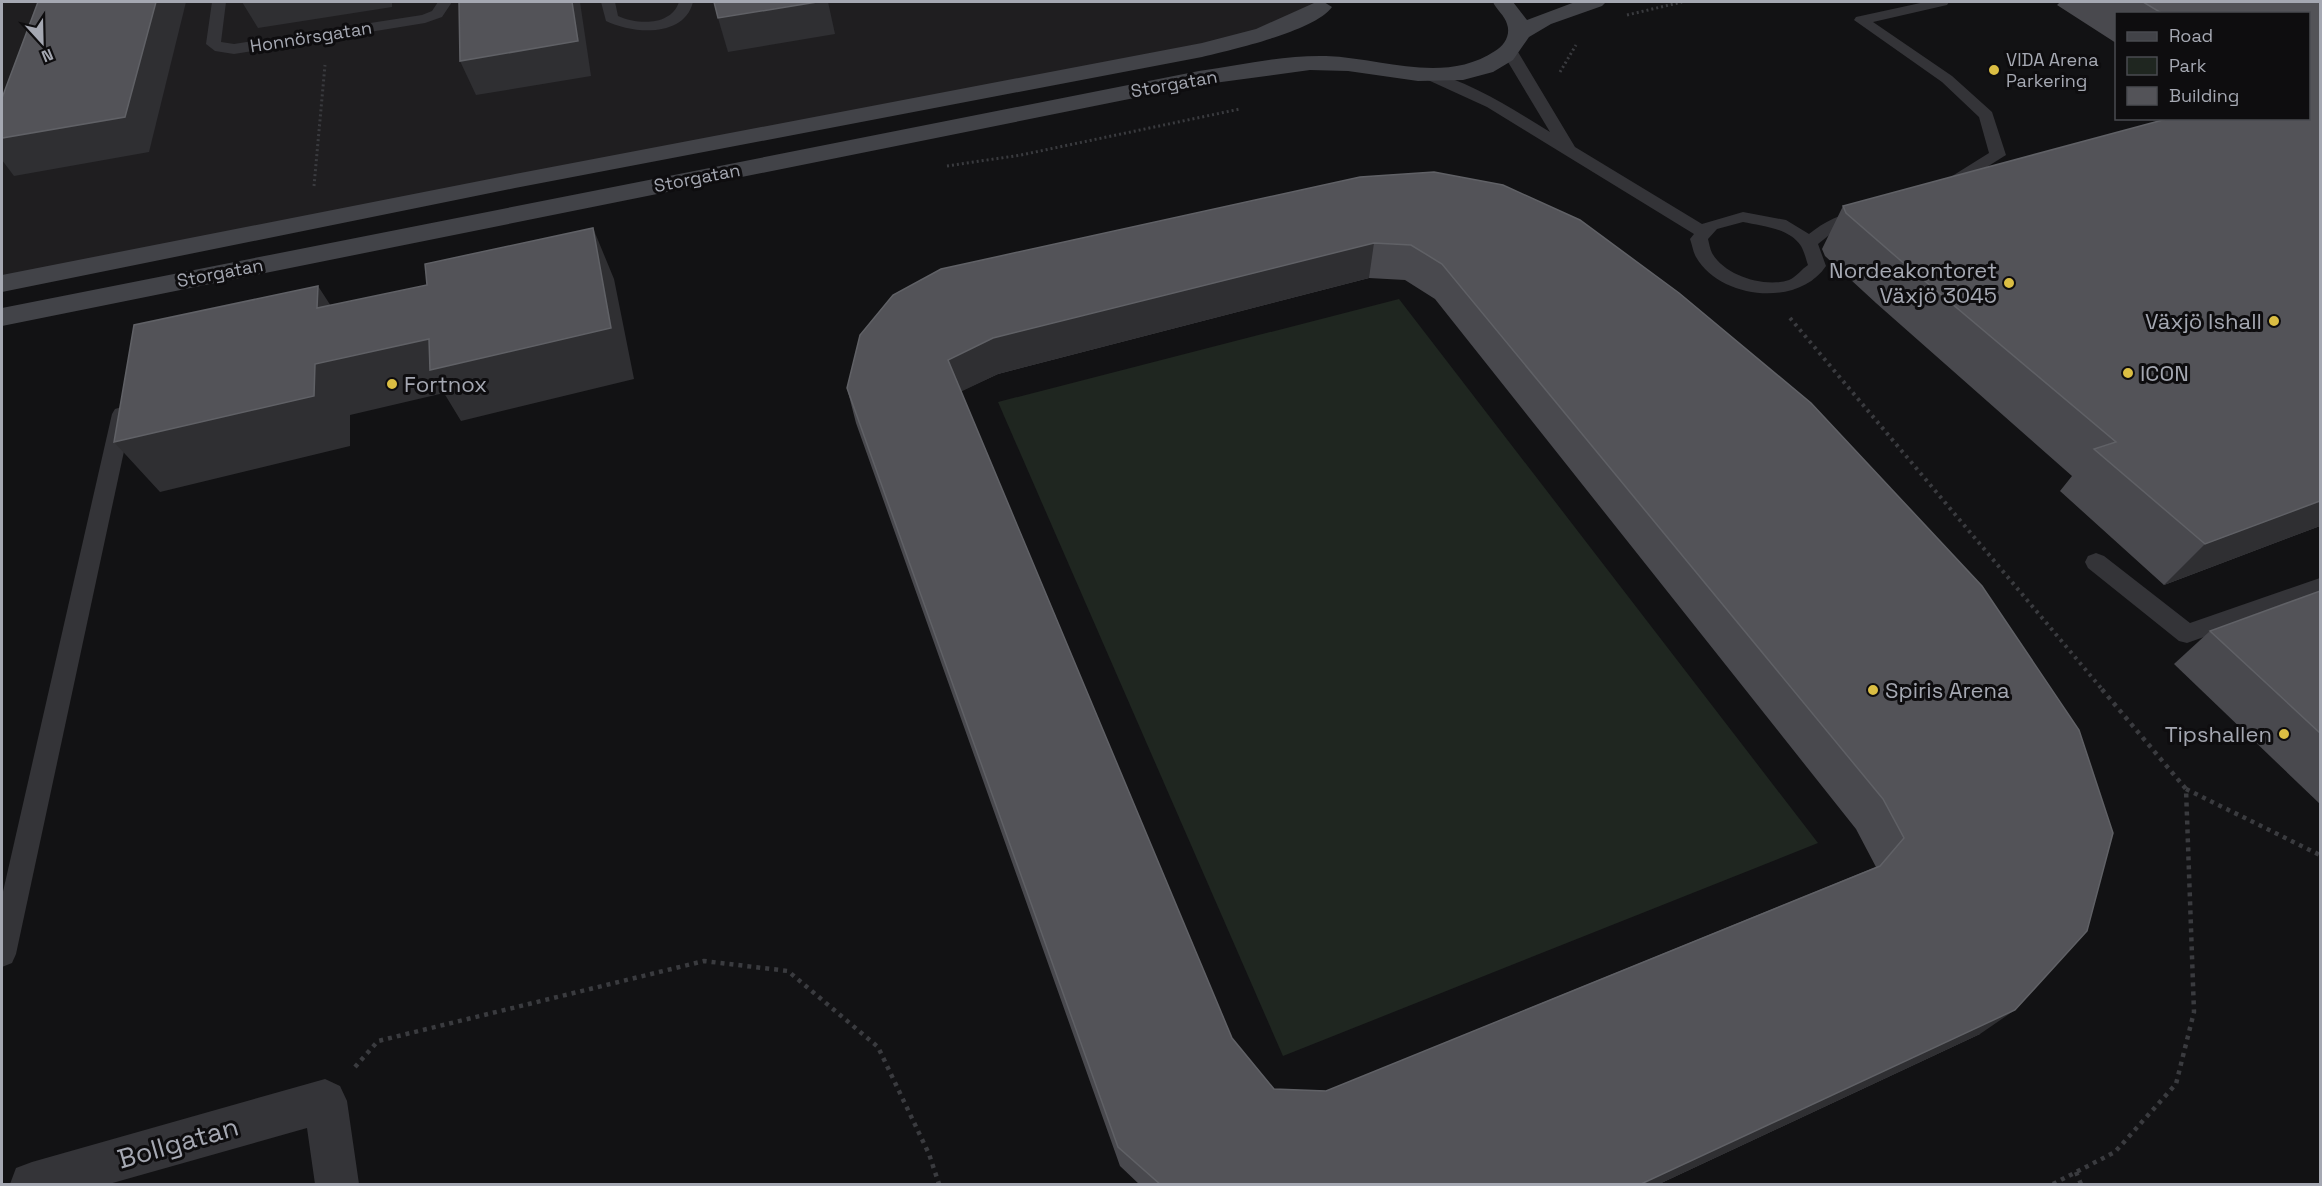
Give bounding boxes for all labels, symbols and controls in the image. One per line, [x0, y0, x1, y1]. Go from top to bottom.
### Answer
north arrow [12, 12, 72, 72]
legend [2115, 12, 2310, 120]
street label: Honnörsgatan [248, 16, 374, 57]
text: Road [2169, 24, 2213, 47]
text: N [39, 44, 56, 67]
place label: VIDA Arena Parkering [2006, 48, 2099, 92]
text: Park [2169, 54, 2207, 77]
marker: VIDA Arena Parkering [1987, 63, 2001, 77]
street label: Storgatan [1129, 65, 1219, 102]
text: Building [2169, 84, 2239, 107]
street label: Storgatan [652, 158, 742, 197]
street label: Storgatan [175, 253, 265, 292]
place label: Nordeakontoret Växjö 3045 [1829, 256, 1997, 309]
marker: Nordeakontoret Växjö 3045 [2002, 276, 2016, 290]
place label: Växjö Ishall [2145, 307, 2262, 335]
marker: Växjö Ishall [2267, 314, 2281, 328]
place label: ICON [2140, 359, 2189, 387]
marker: ICON [2121, 366, 2135, 380]
place label: Fortnox [404, 370, 487, 398]
marker: Fortnox [385, 377, 399, 391]
place label: Spiris Arena [1885, 676, 2010, 704]
marker: Spiris Arena [1866, 683, 1880, 697]
place label: Tipshallen [2165, 720, 2272, 748]
marker: Tipshallen [2277, 727, 2291, 741]
street label: Bollgatan [113, 1109, 242, 1176]

